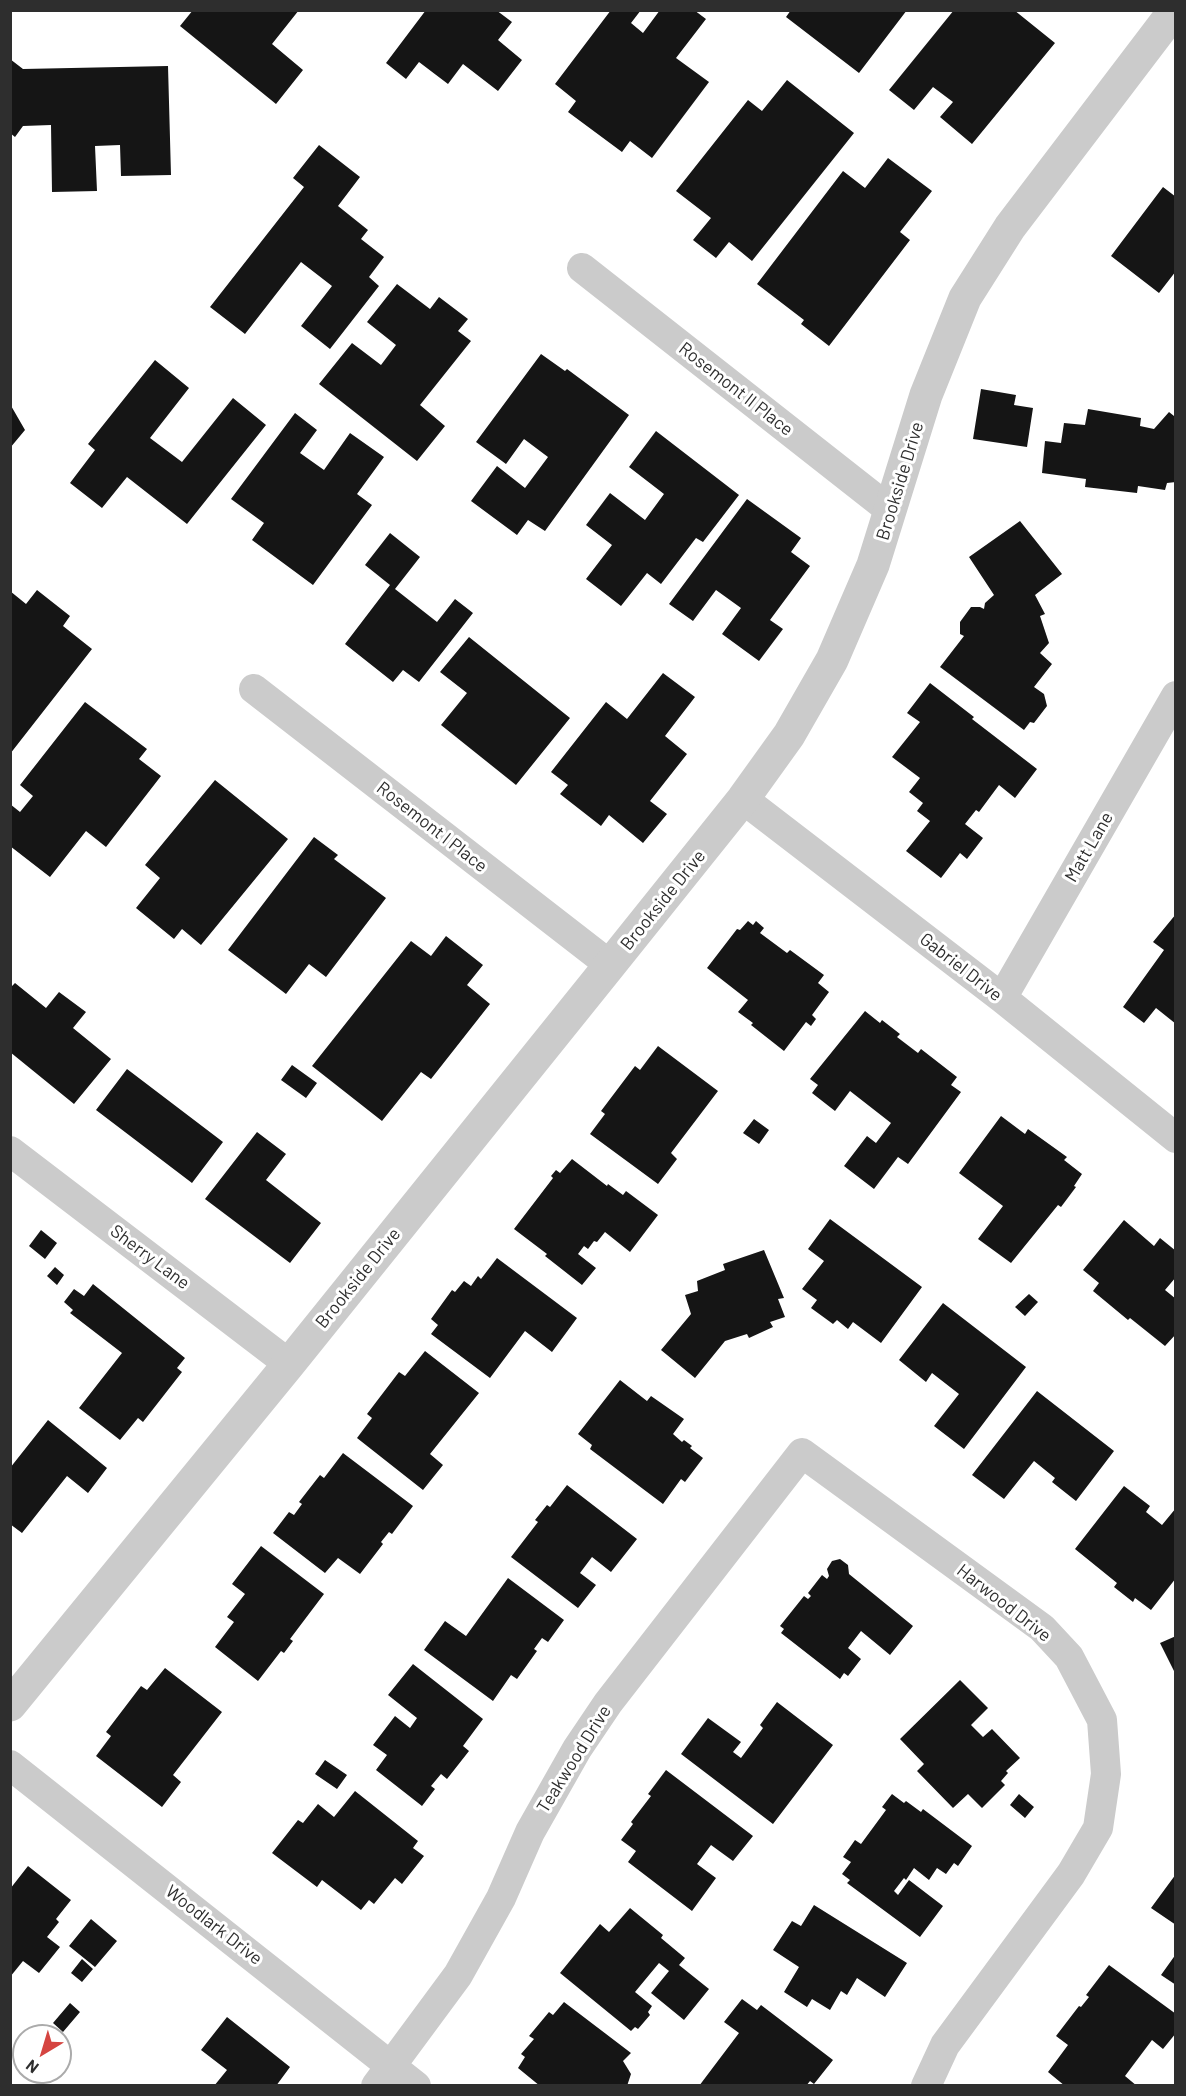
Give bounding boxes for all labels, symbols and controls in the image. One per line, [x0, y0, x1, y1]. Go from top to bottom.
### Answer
street label: Rosemont II Place [674, 338, 798, 440]
street label: Brookside Drive [872, 419, 928, 543]
street label: Rosemont I Place [372, 777, 492, 877]
street label: Matt Lane [1060, 808, 1118, 886]
street label: Brookside Drive [616, 846, 710, 954]
street label: Gabriel Drive [916, 928, 1006, 1006]
street label: Sherry Lane [106, 1220, 194, 1294]
street label: Brookside Drive [311, 1224, 405, 1332]
street label: Harwood Drive [952, 1559, 1056, 1647]
street label: Teakwood Drive [532, 1701, 616, 1817]
street label: Woodlark Drive [161, 1880, 267, 1970]
north arrow [12, 2024, 72, 2084]
text: N [22, 2056, 42, 2078]

